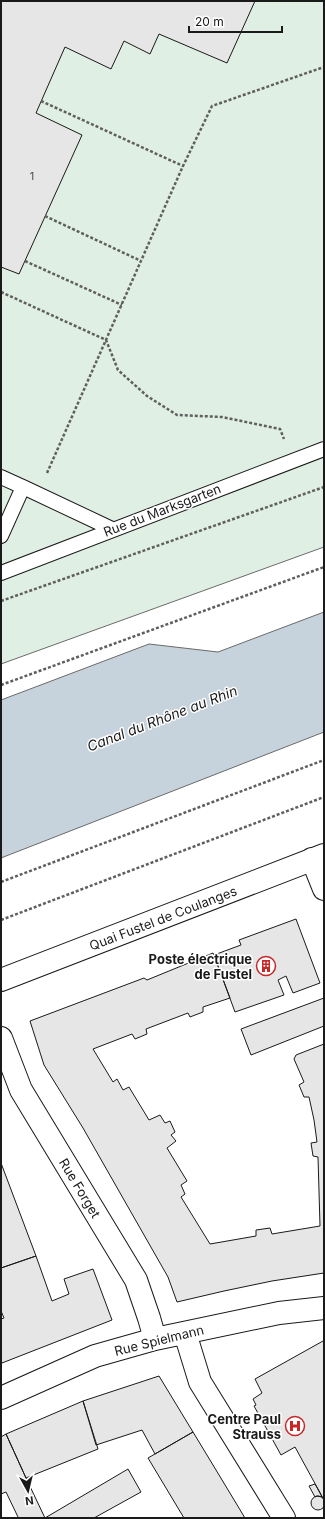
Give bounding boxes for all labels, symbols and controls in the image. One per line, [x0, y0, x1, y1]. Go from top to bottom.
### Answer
scale bar [189, 8, 282, 34]
text: 20 m [195, 14, 224, 29]
house number: 1 [30, 169, 34, 183]
street label: Rue du Marksgarten [101, 480, 223, 540]
water label: Canal du Rhône au Rhin [84, 681, 240, 755]
street label: Quai Fustel de Coulanges [87, 882, 239, 954]
place label: Poste électrique de Fustel [149, 951, 252, 982]
building icon: Poste électrique de Fustel [255, 955, 277, 977]
street label: Rue Forget [56, 1155, 104, 1221]
street label: Rue Spielmann [113, 1321, 205, 1359]
place label: Centre Paul Strauss [208, 1411, 281, 1442]
hospital icon: Centre Paul Strauss [284, 1415, 306, 1437]
north arrow [8, 1471, 48, 1511]
text: N [24, 1493, 35, 1508]

